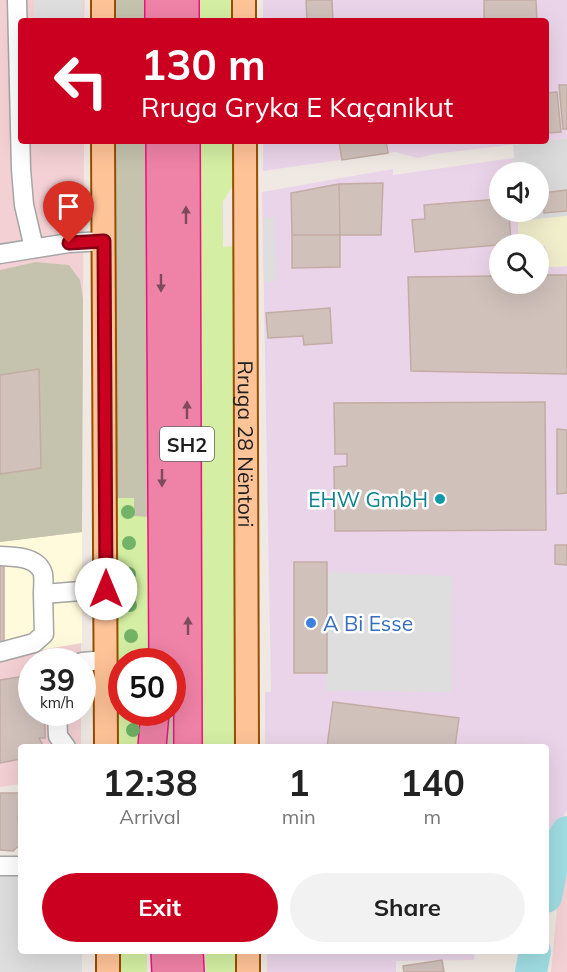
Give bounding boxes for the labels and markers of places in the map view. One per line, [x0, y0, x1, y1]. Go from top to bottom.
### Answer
pin [43, 181, 94, 243]
place label: EHW GmbH [308, 486, 428, 512]
marker: EHW GmbH [433, 492, 447, 506]
place label: A Bi Esse [323, 610, 413, 636]
marker: A Bi Esse [304, 616, 318, 630]

